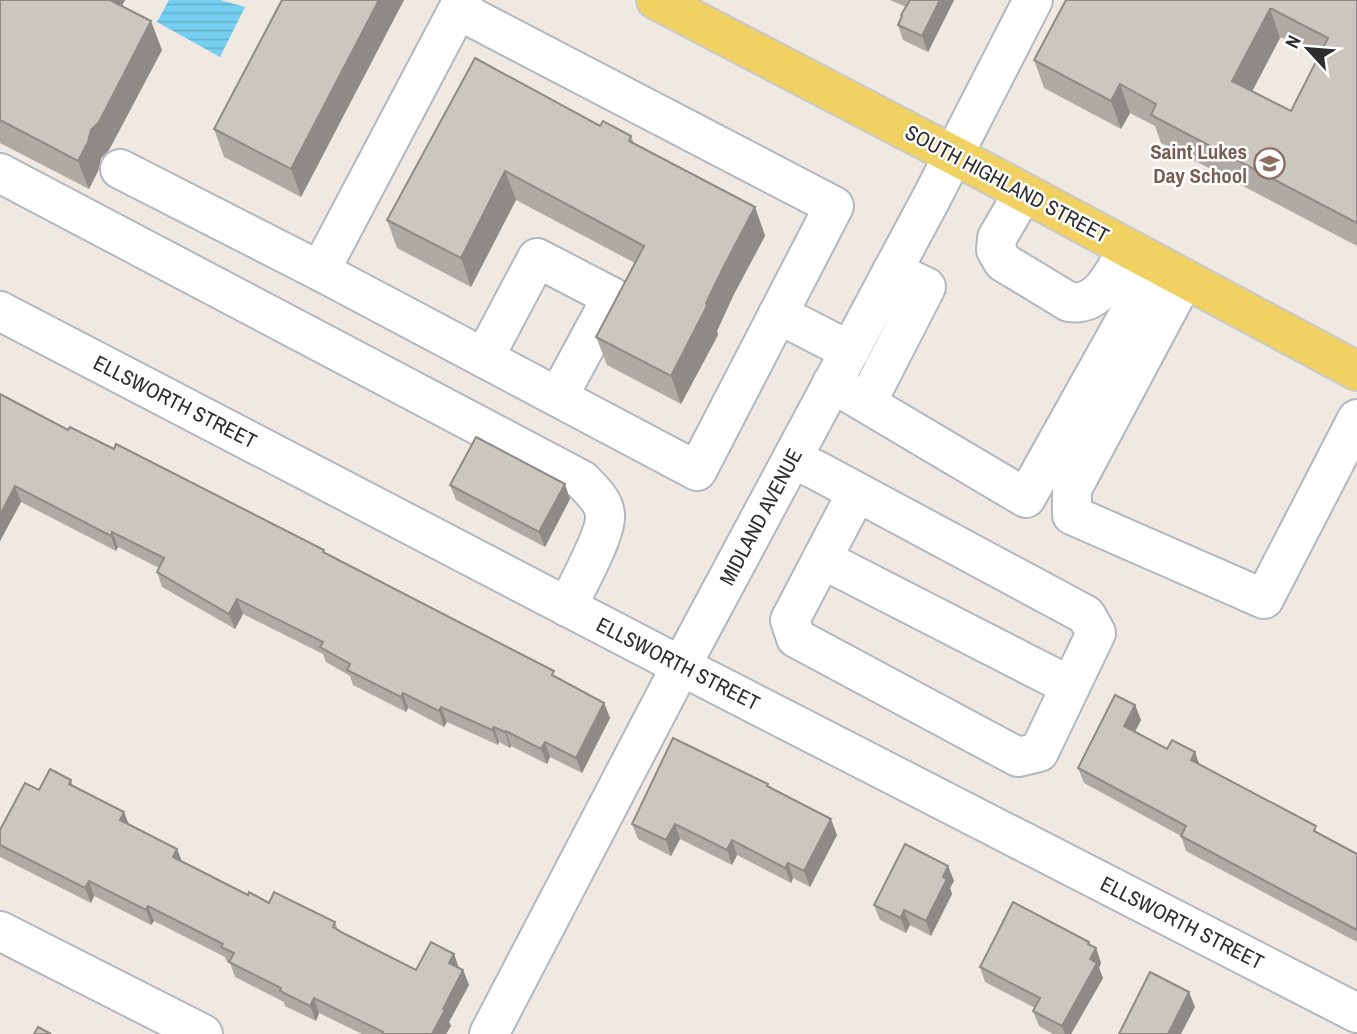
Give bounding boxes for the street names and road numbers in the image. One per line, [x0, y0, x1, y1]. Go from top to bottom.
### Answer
street label: SOUTH HIGHLAND STREET [900, 118, 1115, 250]
street label: ELLSWORTH STREET [89, 348, 262, 455]
street label: MIDLAND AVENUE [712, 443, 809, 590]
street label: ELLSWORTH STREET [592, 610, 765, 717]
street label: ELLSWORTH STREET [1096, 869, 1269, 976]

